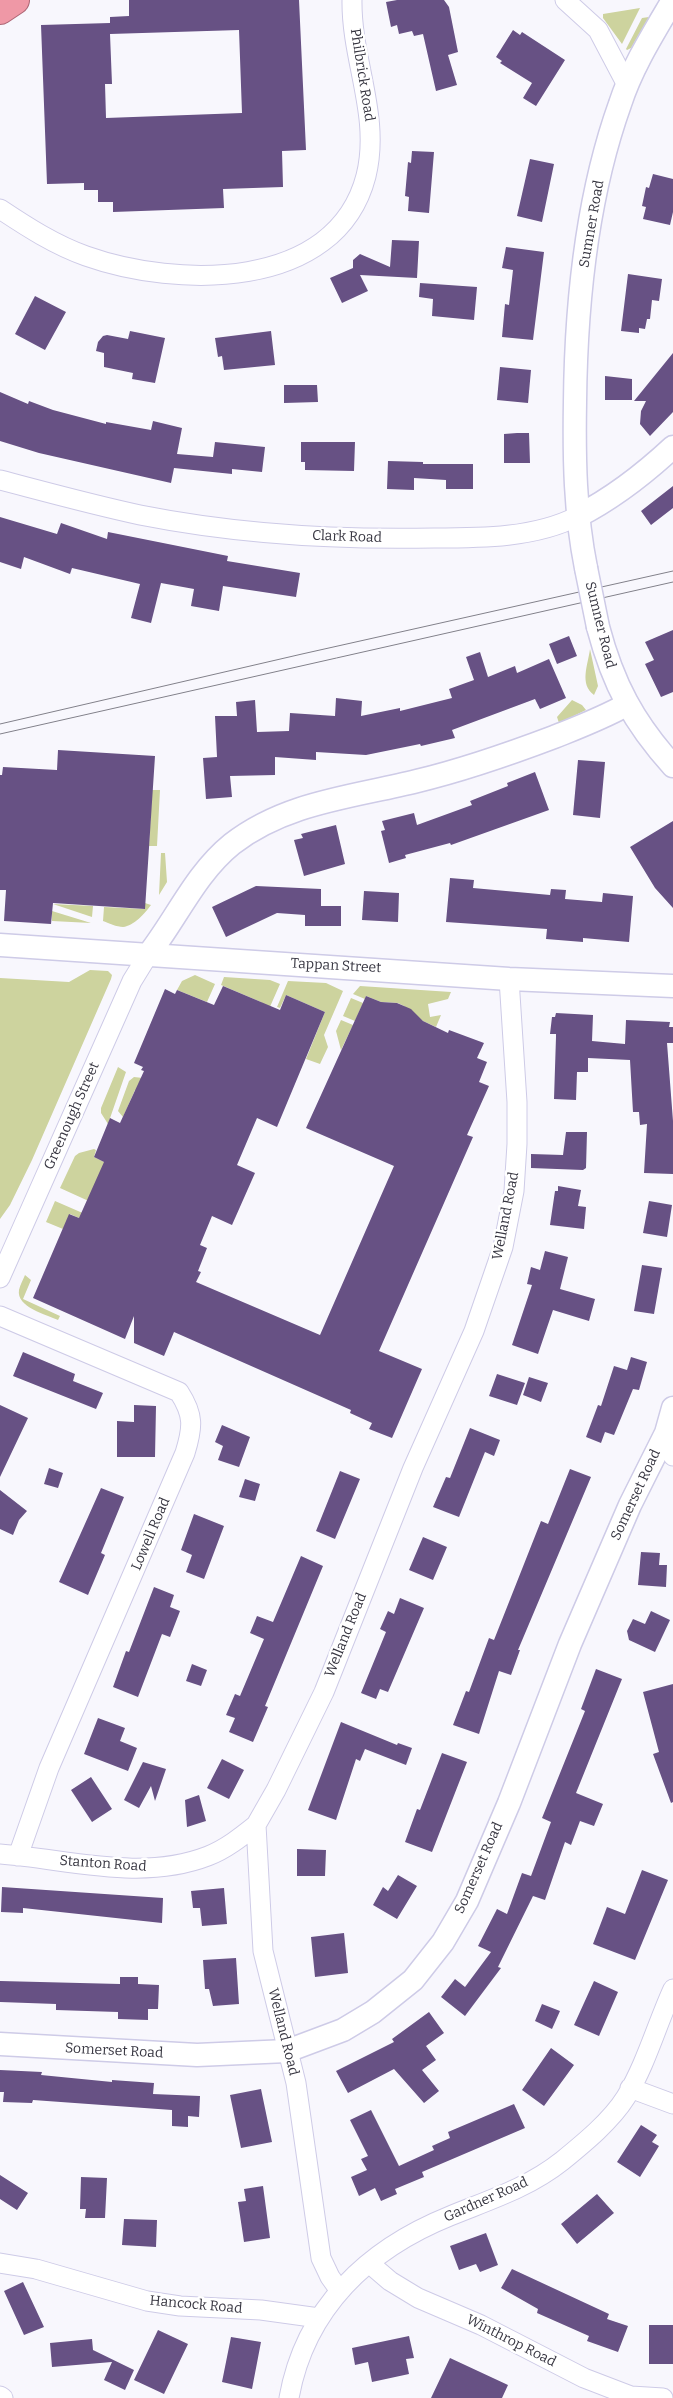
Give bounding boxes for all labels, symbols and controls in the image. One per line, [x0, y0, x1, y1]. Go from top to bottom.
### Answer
street label: Philbrick Road [346, 27, 378, 123]
street label: Sumner Road [576, 179, 608, 269]
street label: Clark Road [312, 527, 382, 547]
street label: Sumner Road [581, 580, 619, 670]
street label: Tappan Street [290, 955, 382, 977]
street label: Greenough Street [41, 1060, 103, 1172]
street label: Welland Road [489, 1171, 523, 1261]
street label: Somerset Road [608, 1447, 664, 1543]
street label: Lowell Road [128, 1495, 174, 1573]
street label: Welland Road [321, 1590, 371, 1680]
street label: Somerset Road [451, 1820, 507, 1916]
street label: Stanton Road [59, 1853, 147, 1875]
street label: Welland Road [264, 1987, 302, 2077]
street label: Somerset Road [64, 2040, 164, 2062]
street label: Gardner Road [441, 2174, 531, 2226]
street label: Hancock Road [149, 2293, 243, 2317]
street label: Winthrop Road [463, 2311, 559, 2371]

